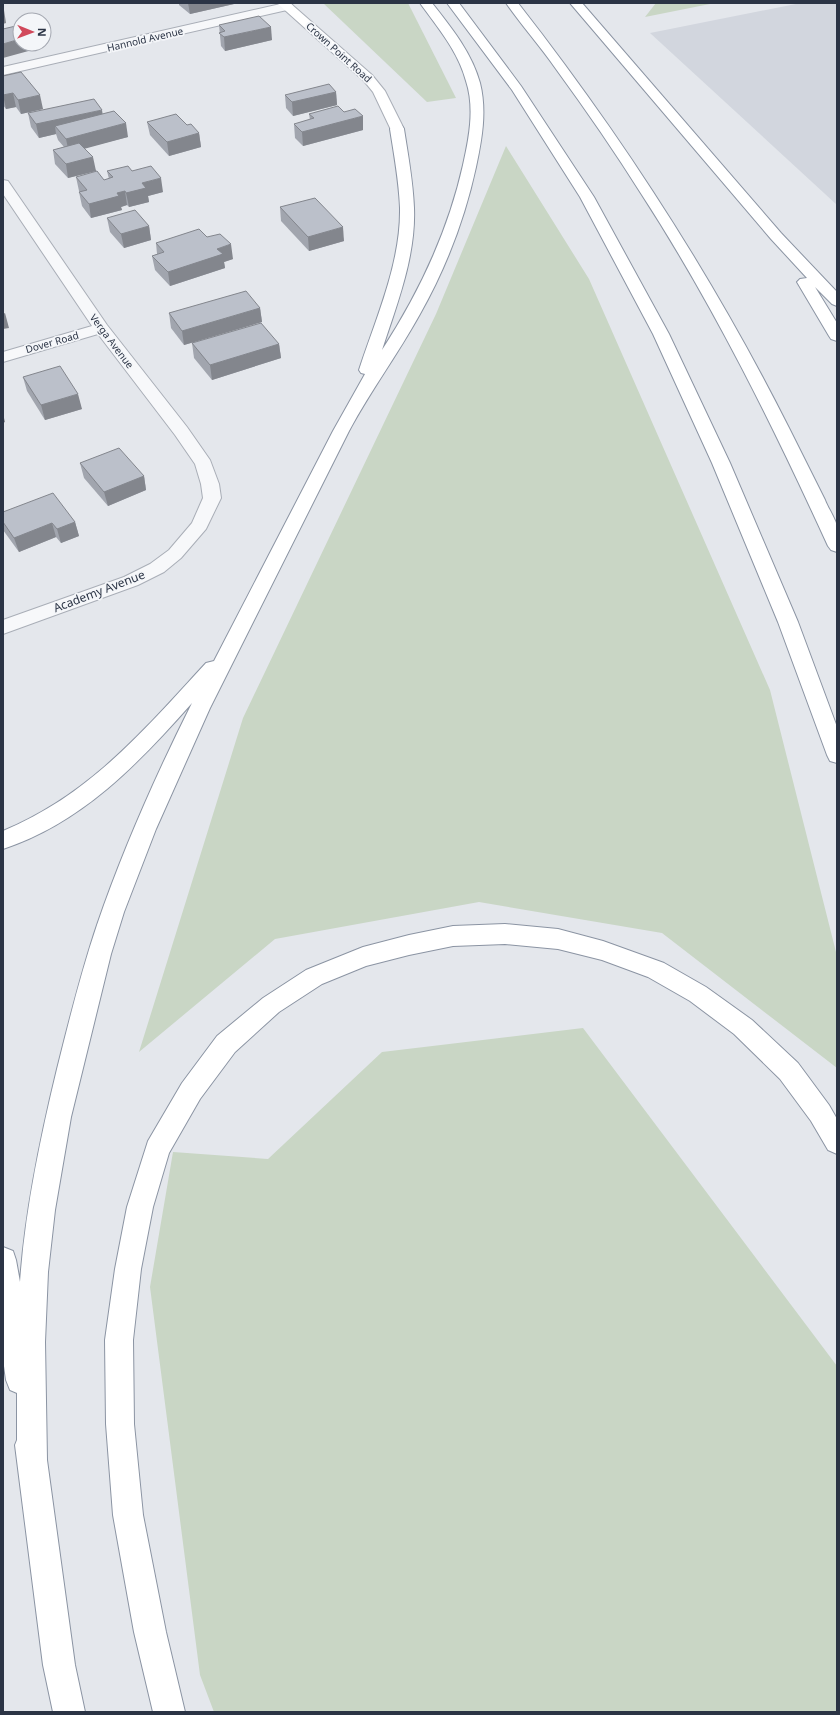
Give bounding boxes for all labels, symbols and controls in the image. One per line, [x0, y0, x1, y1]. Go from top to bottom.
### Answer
north arrow [12, 12, 52, 52]
street label: Crown Point Road [303, 19, 375, 85]
street label: Hannold Avenue [105, 23, 185, 55]
text: N [35, 28, 50, 37]
street label: Verga Avenue [87, 311, 137, 371]
street label: Dover Road [24, 328, 80, 356]
street label: Academy Avenue [51, 566, 147, 616]

